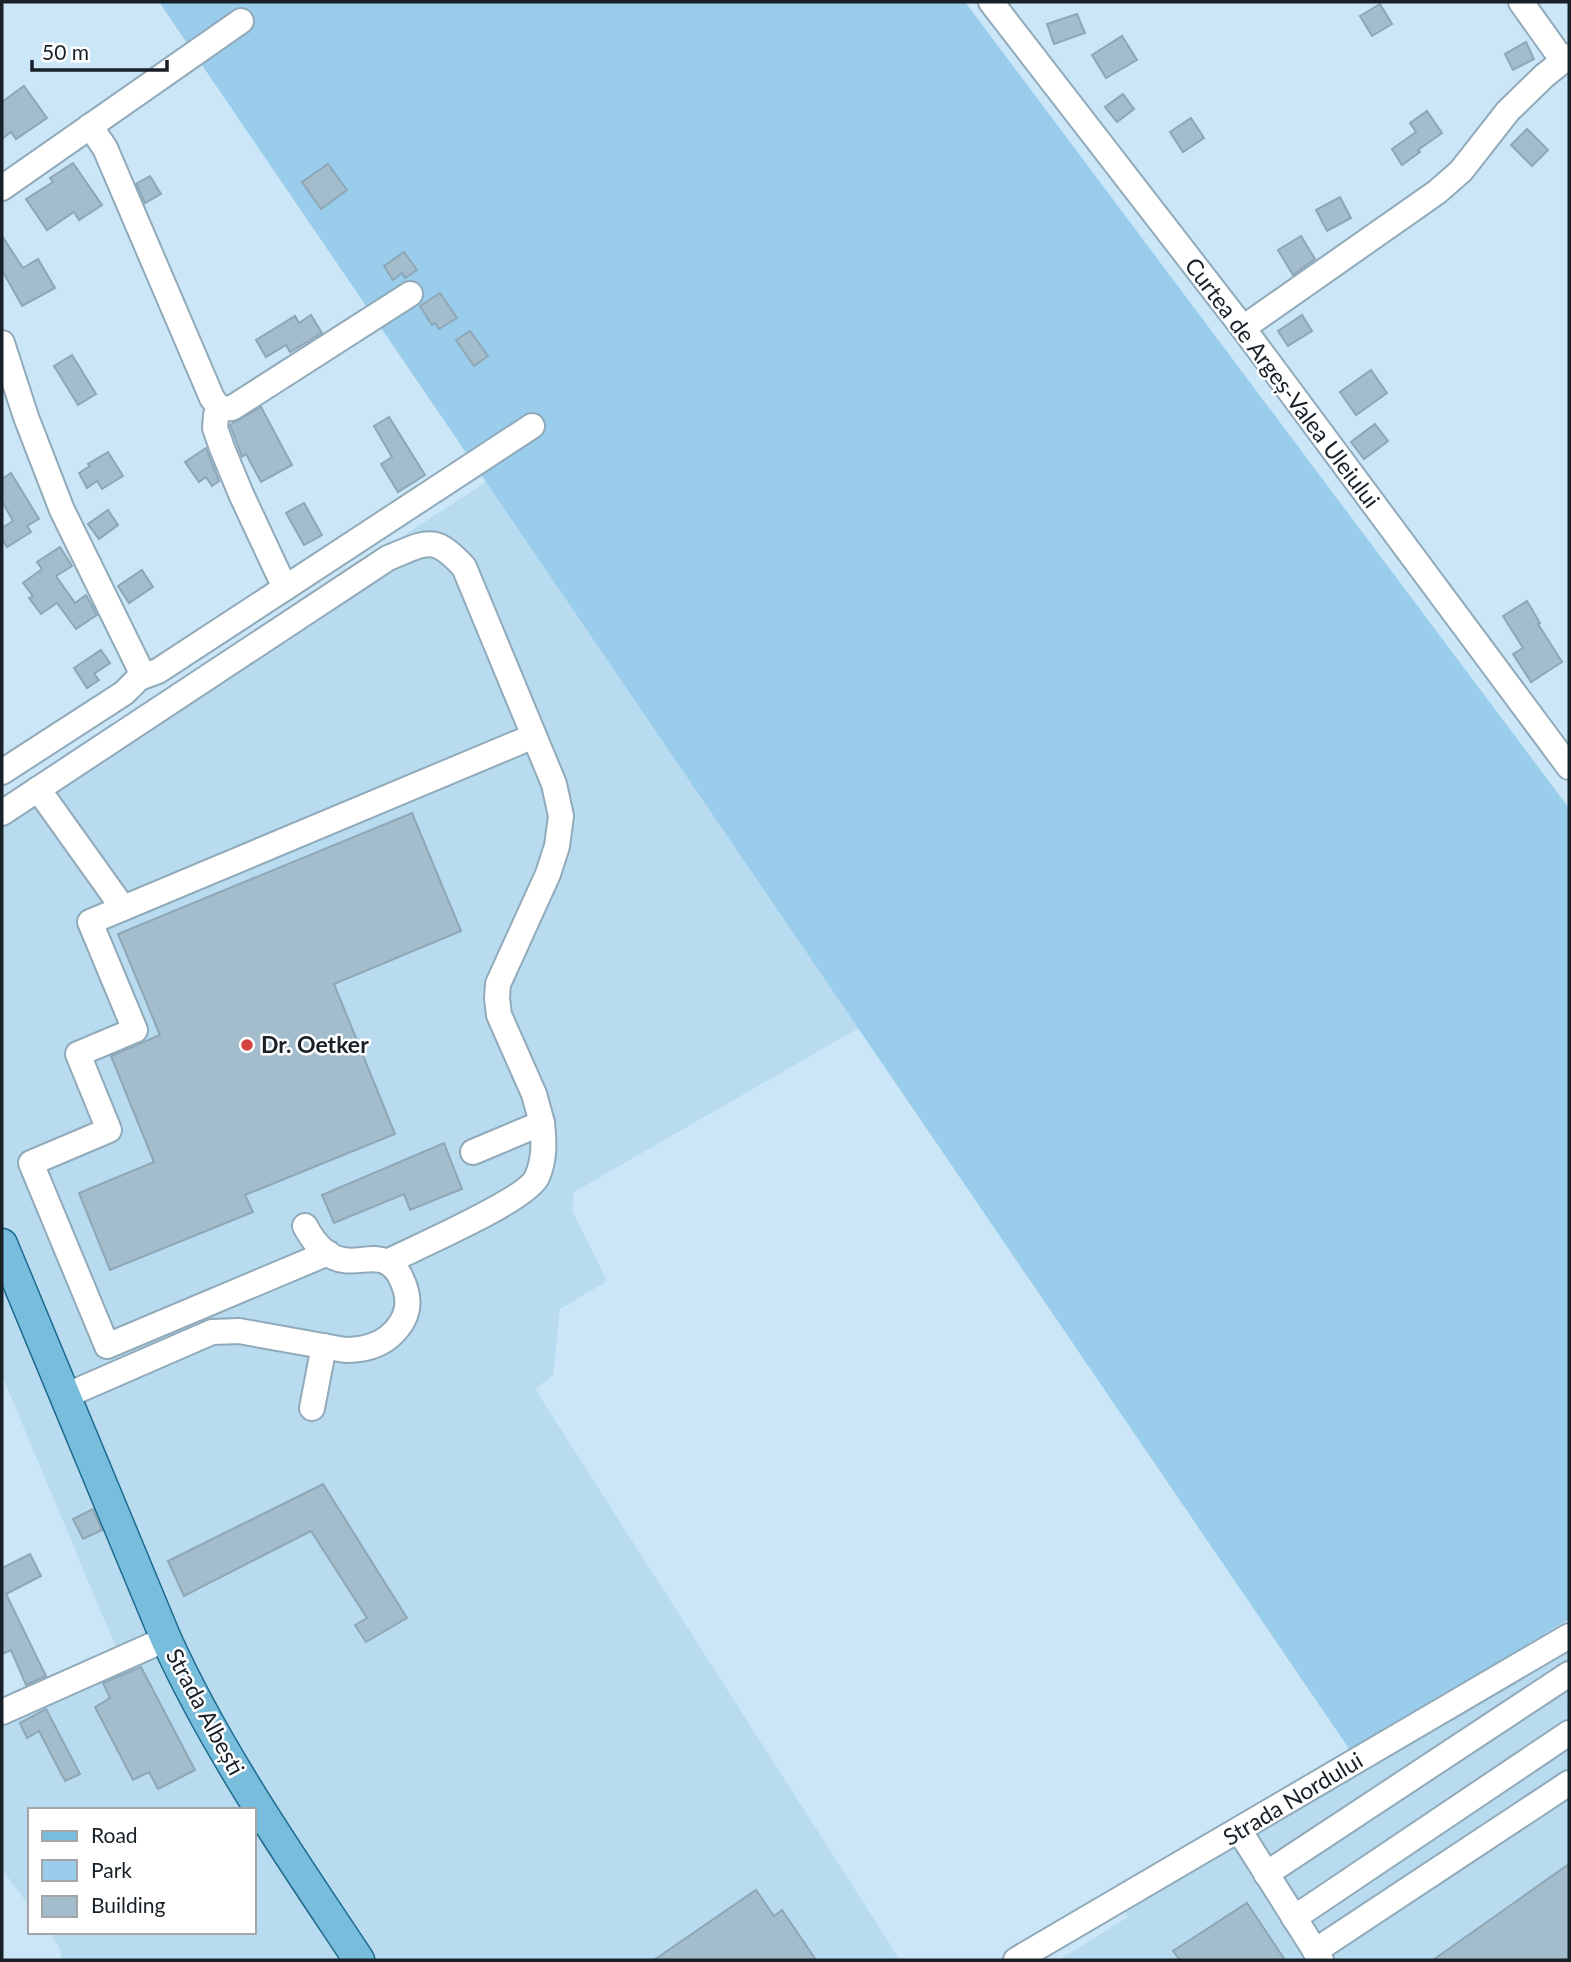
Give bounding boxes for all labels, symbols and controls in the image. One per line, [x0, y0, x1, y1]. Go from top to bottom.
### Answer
scale bar [32, 28, 166, 72]
text: 50 m [42, 39, 89, 64]
street label: Curtea de Argeș-Valea Uleiului [1180, 252, 1386, 513]
place label: Dr. Oetker [261, 1030, 369, 1058]
marker: Dr. Oetker [239, 1037, 255, 1053]
street label: Strada Albești [161, 1643, 251, 1780]
street label: Strada Nordului [1218, 1746, 1367, 1851]
legend [28, 1808, 256, 1934]
text: Road [91, 1822, 138, 1847]
text: Park [91, 1857, 132, 1882]
text: Building [91, 1892, 166, 1917]

